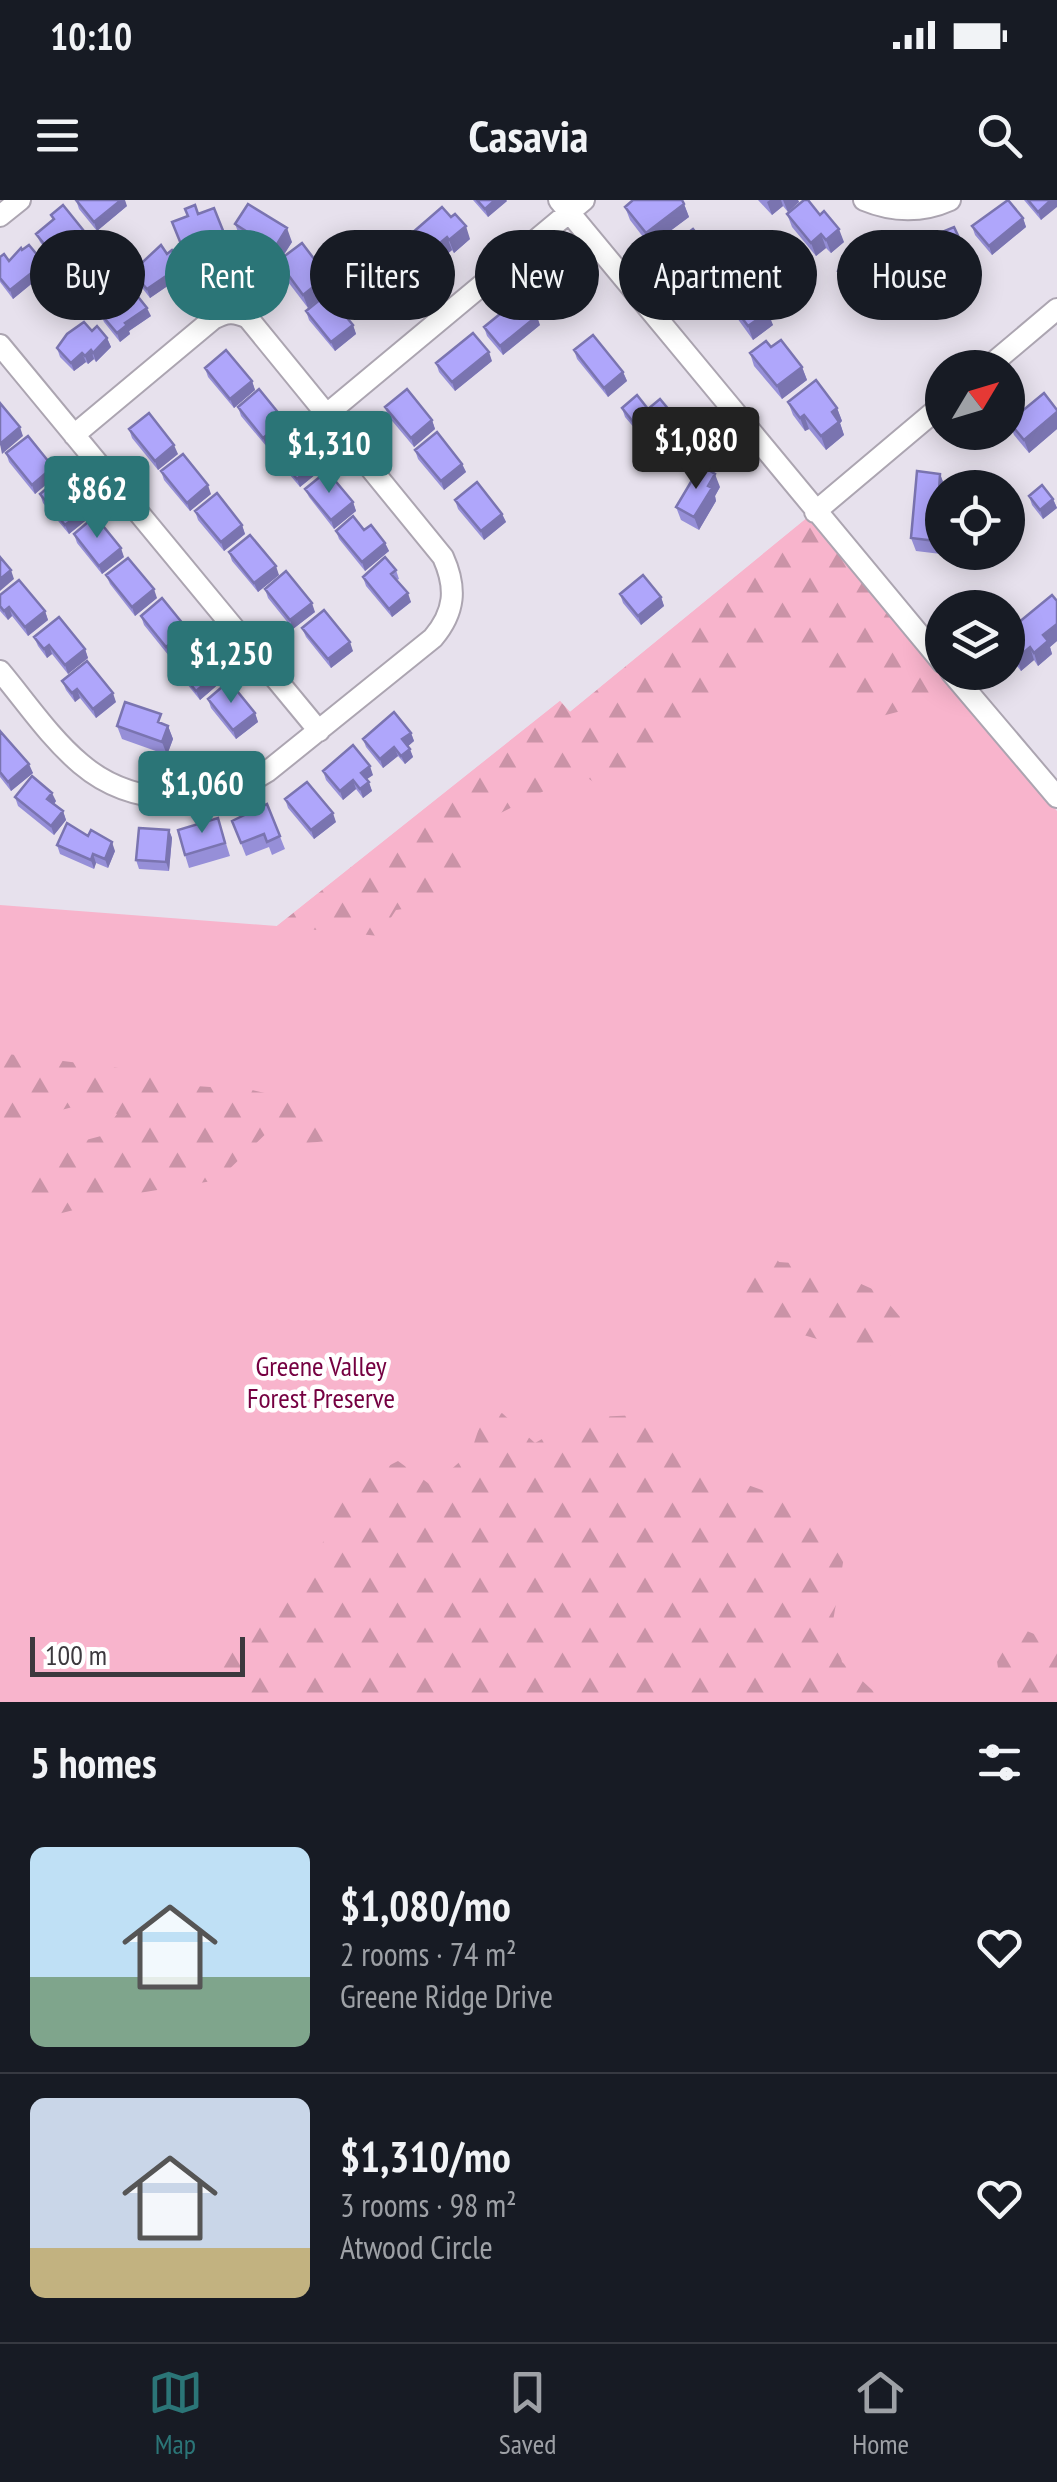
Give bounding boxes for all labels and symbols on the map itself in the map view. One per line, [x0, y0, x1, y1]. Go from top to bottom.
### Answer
north arrow [925, 350, 1025, 450]
pin: $1,080 [615, 407, 777, 492]
pin: $1,310 [248, 411, 410, 496]
pin: $862 [38, 456, 156, 541]
pin: $1,250 [150, 621, 312, 706]
pin: $1,060 [121, 751, 283, 836]
park label: Greene Valley Forest Preserve [247, 1347, 395, 1416]
scale bar [30, 1632, 245, 1676]

